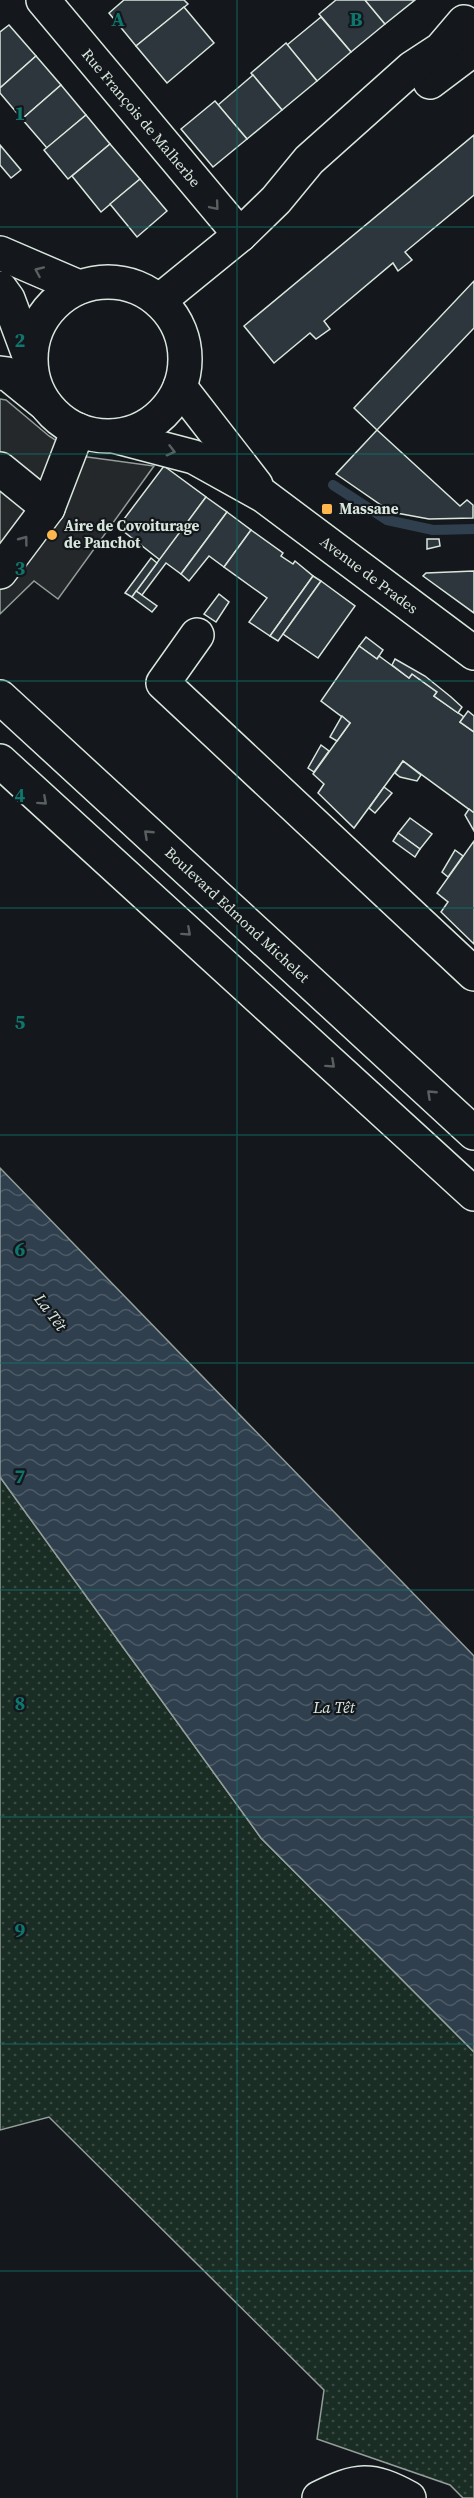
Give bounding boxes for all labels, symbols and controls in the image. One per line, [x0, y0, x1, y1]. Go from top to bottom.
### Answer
text: A [111, 5, 125, 33]
text: B [349, 5, 363, 33]
street label: Rue François de Malherbe [77, 44, 206, 192]
text: 1 [15, 99, 25, 127]
one-way arrow [208, 199, 219, 210]
one-way arrow [34, 266, 45, 278]
text: 2 [15, 326, 26, 354]
one-way arrow [165, 444, 176, 456]
place label: Massane [339, 498, 399, 519]
marker: Massane [320, 502, 334, 516]
place label: Aire de Covoiturage de Panchot [64, 515, 200, 553]
marker: Aire de Covoiturage de Panchot [45, 528, 59, 542]
street label: Avenue de Prades [316, 531, 423, 618]
one-way arrow [17, 536, 28, 547]
text: 3 [15, 554, 26, 582]
text: 4 [15, 781, 26, 809]
one-way arrow [36, 794, 47, 805]
one-way arrow [145, 830, 155, 841]
street label: Boulevard Edmond Michelet [161, 842, 314, 987]
one-way arrow [180, 925, 191, 936]
text: 5 [15, 1008, 26, 1036]
one-way arrow [324, 1056, 335, 1067]
one-way arrow [427, 1090, 438, 1101]
text: 6 [15, 1235, 26, 1263]
water label: La Têt [29, 1288, 73, 1336]
text: 7 [15, 1462, 26, 1490]
text: 8 [15, 1689, 25, 1717]
water label: La Têt [312, 1696, 355, 1718]
text: 9 [15, 1916, 26, 1944]

